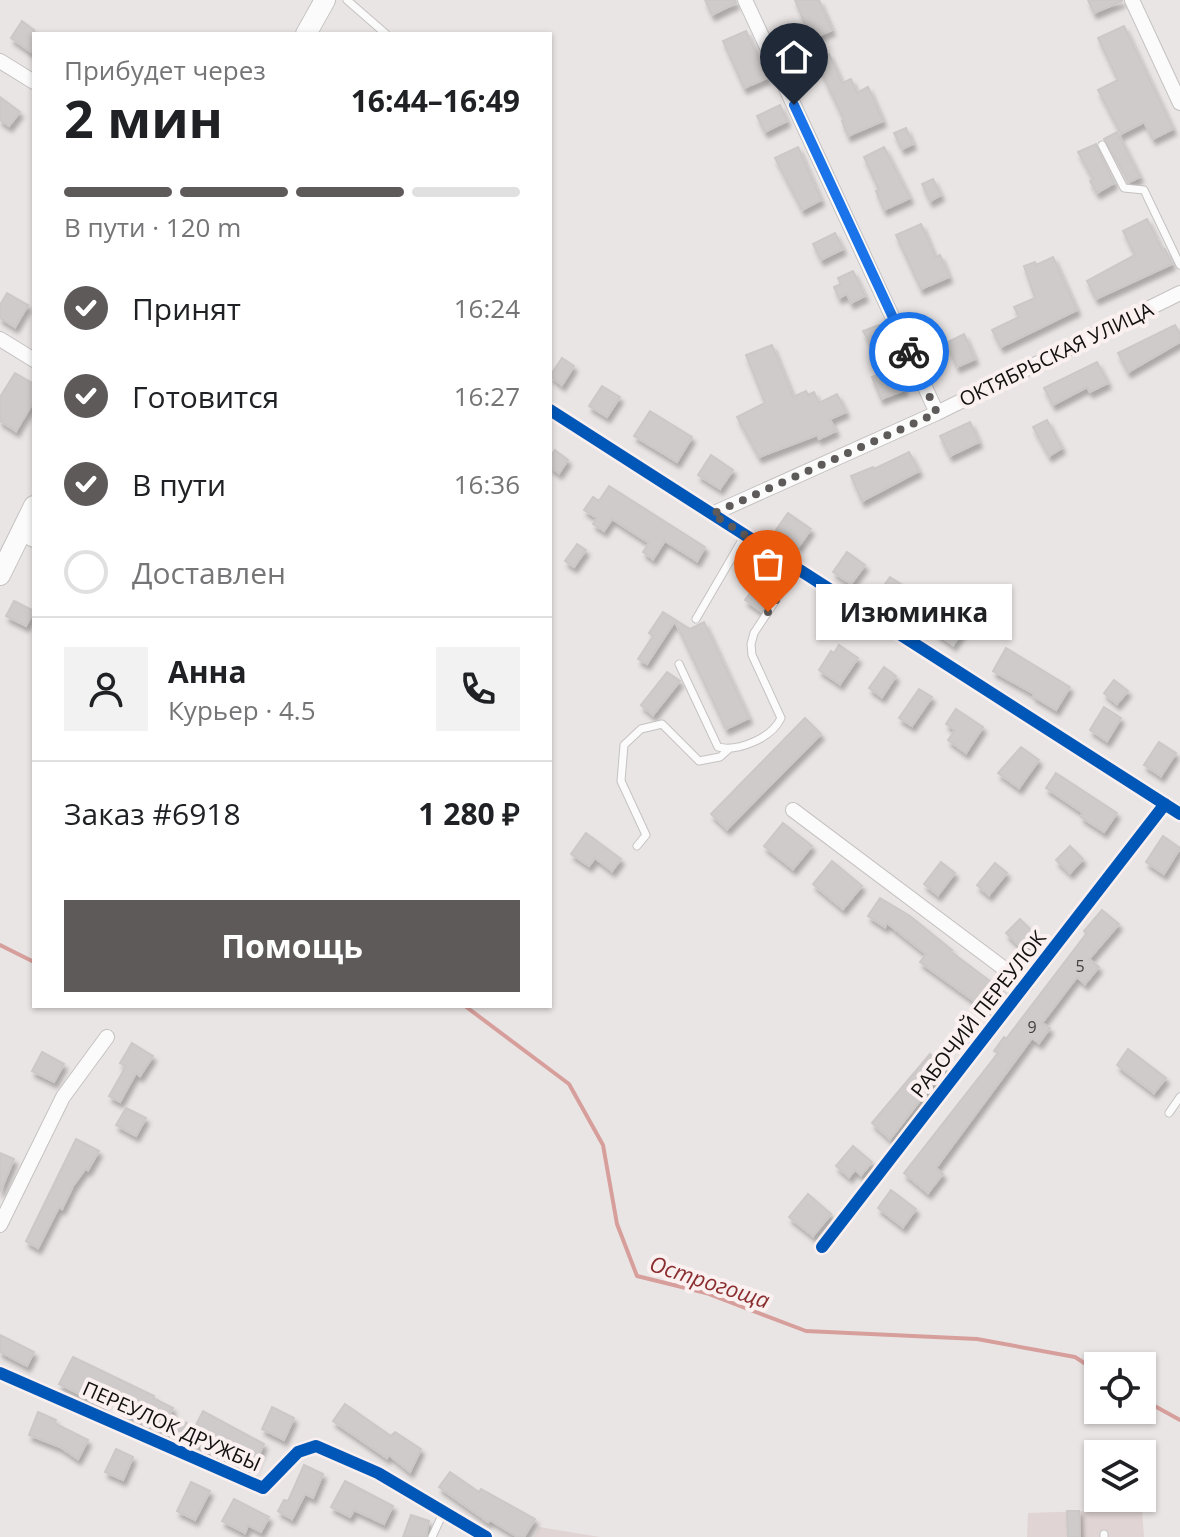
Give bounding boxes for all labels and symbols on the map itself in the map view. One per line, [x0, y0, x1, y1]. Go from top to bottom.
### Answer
pin [760, 23, 828, 105]
street label: ОКТЯБРЬСКАЯ УЛИЦА [955, 295, 1158, 413]
courier [869, 312, 949, 392]
pin [734, 530, 802, 612]
callout: Изюминка [816, 584, 1012, 640]
street label: РАБОЧИЙ ПЕРЕУЛОК [904, 924, 1052, 1103]
house number: 5 [1075, 955, 1085, 977]
house number: 9 [1027, 1016, 1037, 1038]
water label: Острогоща [646, 1248, 774, 1314]
street label: ПЕРЕУЛОК ДРУЖБЫ [79, 1375, 265, 1477]

